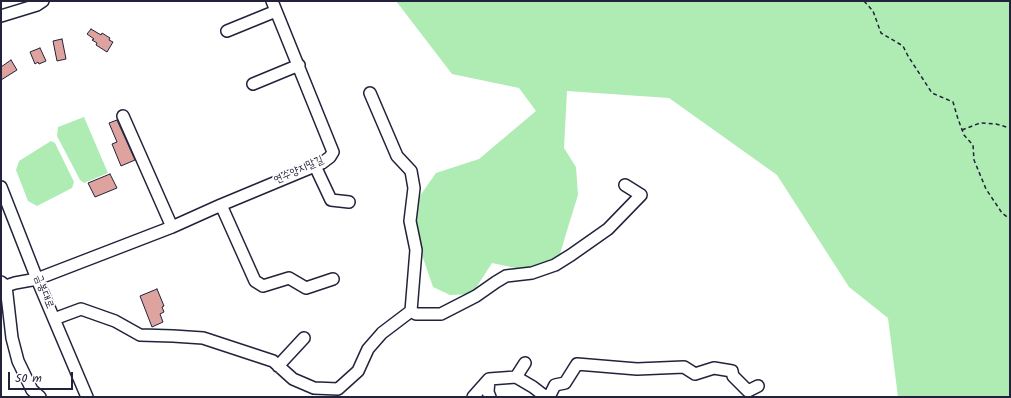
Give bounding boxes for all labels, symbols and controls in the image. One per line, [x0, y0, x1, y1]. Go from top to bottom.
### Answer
street label: 연수양지말길 [272, 154, 326, 188]
street label: 금봉대로 [30, 273, 56, 311]
scale bar [10, 364, 75, 390]
text: 50 m [15, 369, 42, 388]

